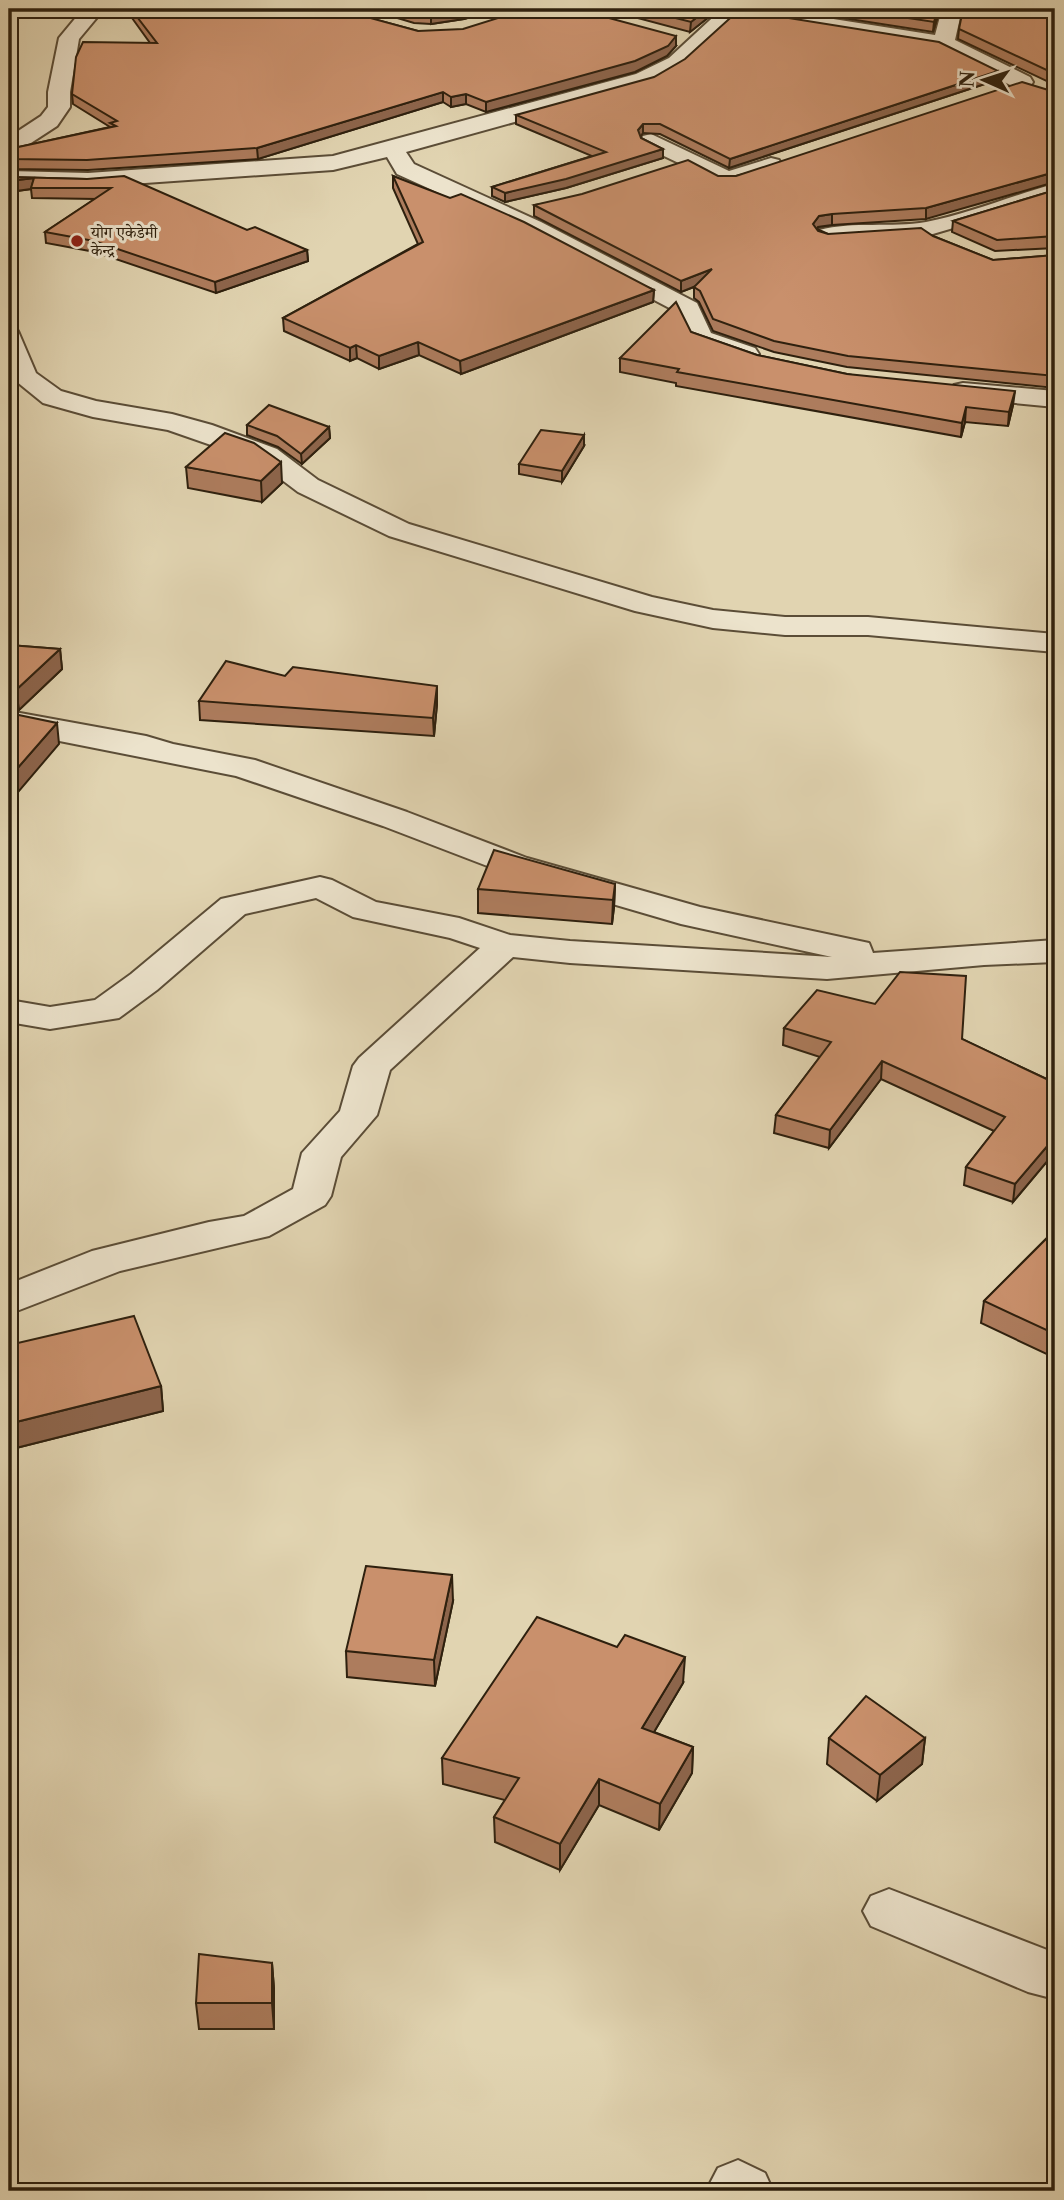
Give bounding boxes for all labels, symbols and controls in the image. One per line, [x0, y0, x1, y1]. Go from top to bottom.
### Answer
north arrow [948, 46, 1018, 116]
text: N [956, 70, 979, 88]
place label: योग एकेडेमी केन्द्र [90, 222, 159, 260]
marker: योग एकेडेमी केन्द्र [69, 233, 85, 249]

